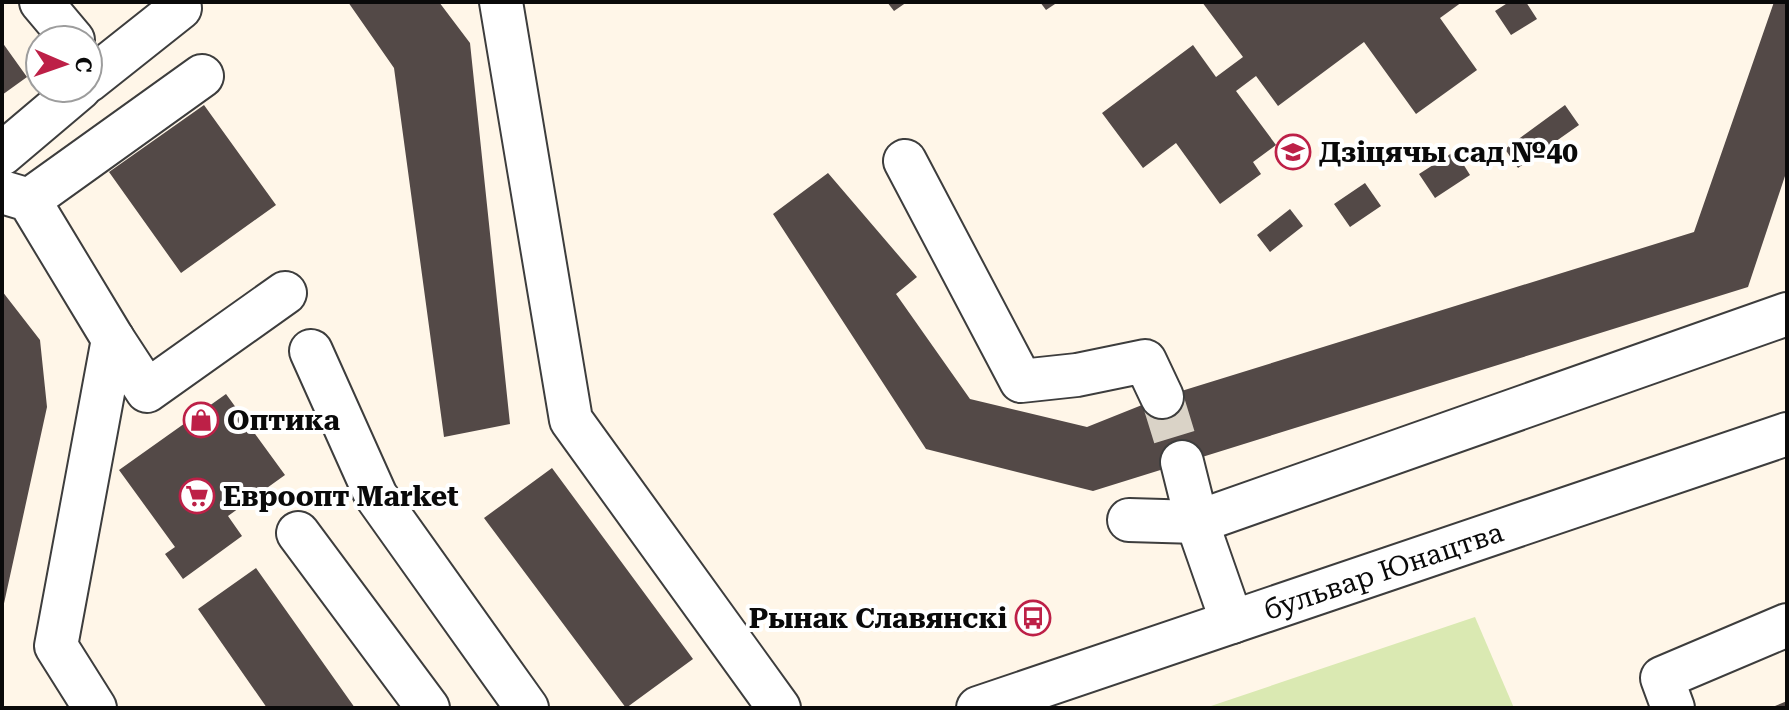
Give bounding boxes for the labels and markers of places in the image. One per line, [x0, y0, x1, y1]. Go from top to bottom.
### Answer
school or university icon: Дзіцячы сад №40 [1274, 133, 1312, 171]
place label: Дзіцячы сад №40 [1319, 136, 1578, 169]
shop icon: Оптика [182, 401, 220, 439]
place label: Оптика [227, 404, 340, 437]
supermarket icon: Евроопт Market [178, 477, 216, 515]
place label: Евроопт Market [223, 480, 459, 513]
bus stop icon: Рынак Славянскі [1014, 599, 1052, 637]
place label: Рынак Славянскі [749, 602, 1007, 635]

